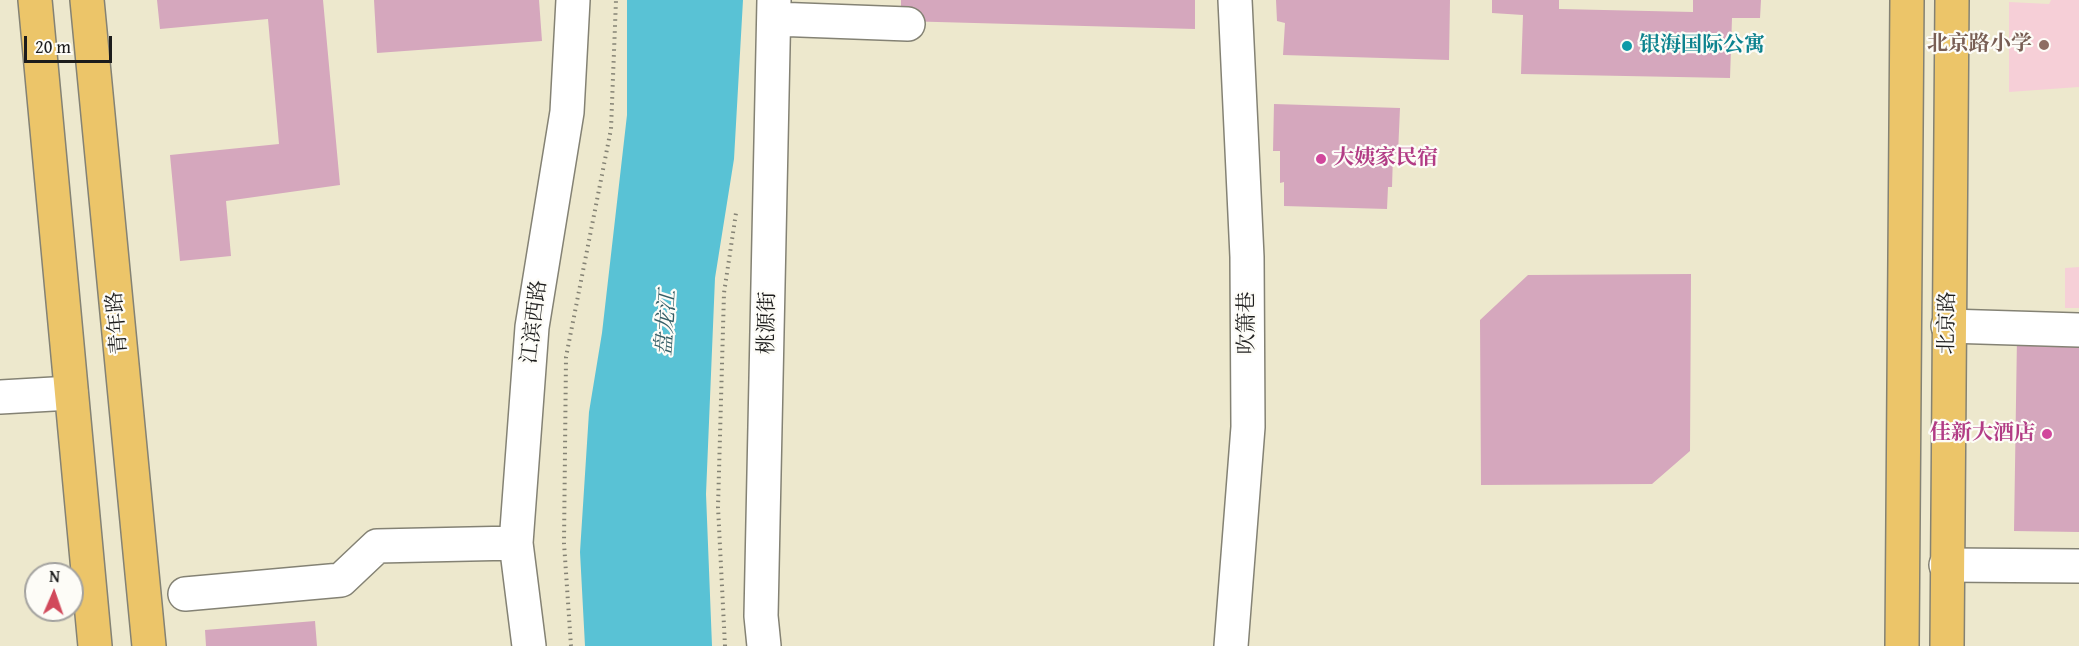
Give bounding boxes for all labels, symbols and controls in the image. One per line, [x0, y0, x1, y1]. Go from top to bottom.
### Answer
scale bar [27, 24, 116, 62]
place label: 北京路小学 [1927, 32, 2032, 58]
text: 20 m [35, 33, 71, 60]
place label: 银海国际公寓 [1639, 33, 1765, 59]
marker: 北京路小学 [2037, 38, 2051, 52]
marker: 银海国际公寓 [1620, 39, 1634, 53]
place label: 大姨家民宿 [1333, 146, 1438, 172]
marker: 大姨家民宿 [1314, 152, 1328, 166]
street label: 江滨西路 [517, 279, 553, 365]
water label: 盘龙江 [652, 289, 682, 357]
street label: 青年路 [103, 291, 133, 355]
street label: 桃源街 [755, 291, 781, 355]
street label: 北京路 [1935, 291, 1961, 355]
street label: 吹箫巷 [1235, 292, 1261, 354]
place label: 佳新大酒店 [1930, 421, 2035, 447]
marker: 佳新大酒店 [2040, 427, 2054, 441]
north arrow [24, 562, 84, 622]
text: N [49, 564, 60, 588]

